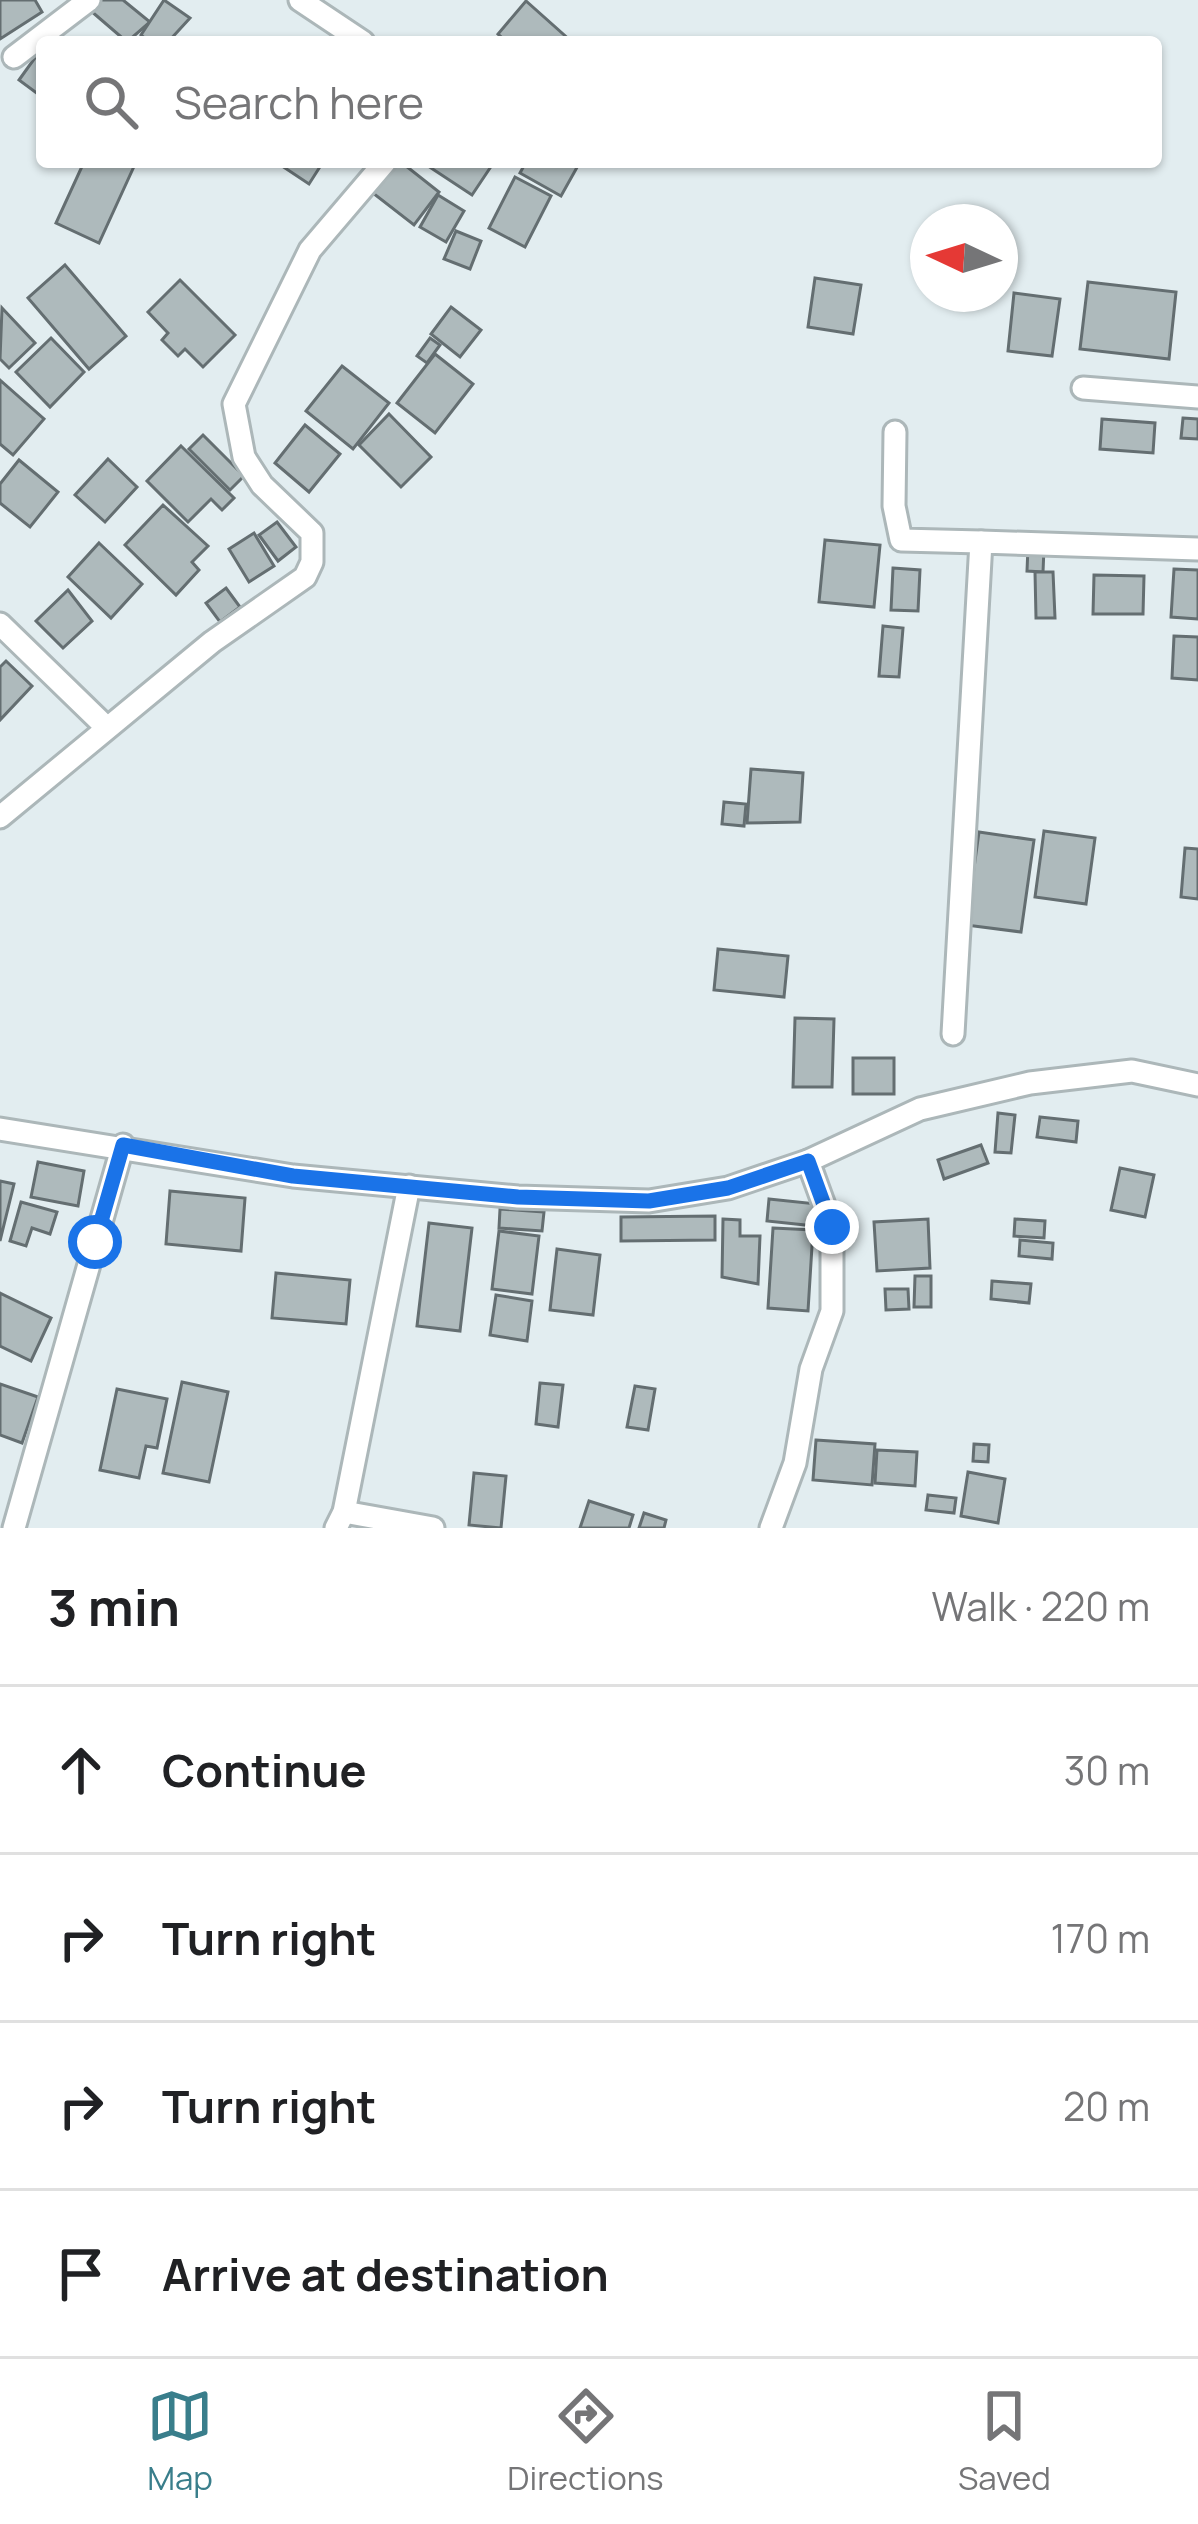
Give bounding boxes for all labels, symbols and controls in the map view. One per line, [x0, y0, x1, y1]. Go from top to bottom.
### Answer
search box [36, 36, 1162, 168]
icon: search [78, 69, 144, 135]
text: Search here [174, 71, 424, 133]
north arrow [910, 204, 1018, 312]
route end [805, 1200, 859, 1254]
route start [68, 1215, 122, 1269]
text: 3 min [48, 1572, 180, 1641]
text: Walk · 220 m [932, 1579, 1150, 1633]
icon: ahead [48, 1737, 114, 1803]
text: Continue [162, 1739, 367, 1801]
text: 30 m [1064, 1743, 1150, 1797]
icon: right [48, 1905, 114, 1971]
text: Turn right [162, 1907, 376, 1969]
text: 170 m [1051, 1911, 1150, 1965]
icon: right [48, 2073, 114, 2139]
text: Turn right [162, 2075, 376, 2137]
text: 20 m [1063, 2079, 1150, 2133]
icon: arrive [48, 2241, 114, 2307]
text: Arrive at destination [162, 2243, 609, 2305]
tab: Map [147, 2383, 213, 2500]
tab: Directions [507, 2383, 664, 2500]
tab: Saved [958, 2383, 1051, 2500]

